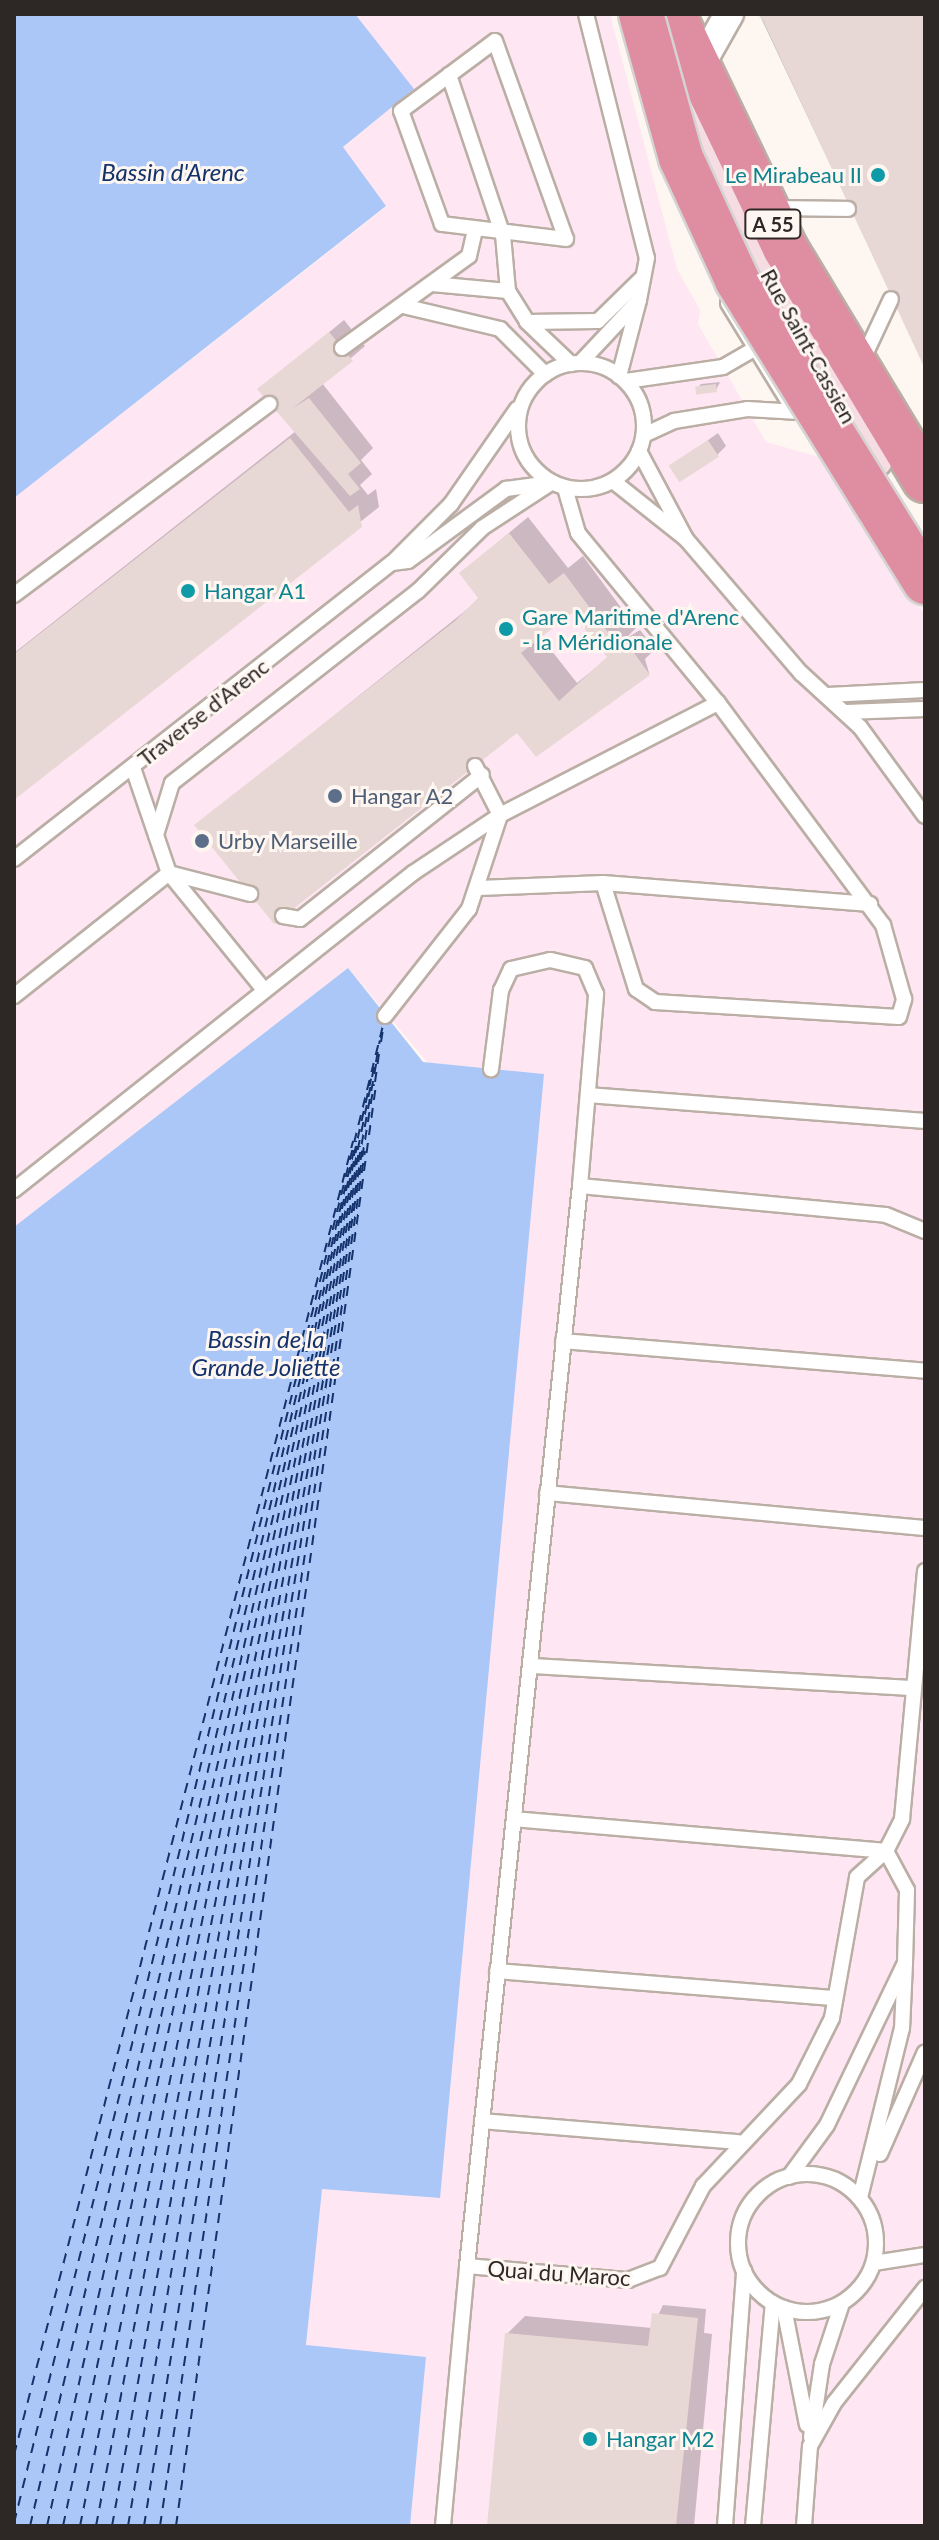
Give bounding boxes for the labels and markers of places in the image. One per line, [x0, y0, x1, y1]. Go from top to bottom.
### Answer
place label: Le Mirabeau II [725, 162, 862, 188]
marker: Le Mirabeau II [869, 166, 887, 184]
place label: Hangar A1 [204, 578, 307, 604]
marker: Hangar A1 [179, 582, 197, 600]
place label: Gare Maritime d'Arenc - la Méridionale [522, 603, 739, 654]
marker: Gare Maritime d'Arenc - la Méridionale [497, 620, 515, 638]
place label: Hangar A2 [351, 783, 454, 809]
marker: Hangar A2 [326, 787, 344, 805]
place label: Urby Marseille [218, 828, 358, 854]
marker: Urby Marseille [193, 832, 211, 850]
place label: Hangar M2 [606, 2426, 715, 2452]
marker: Hangar M2 [581, 2430, 599, 2448]

